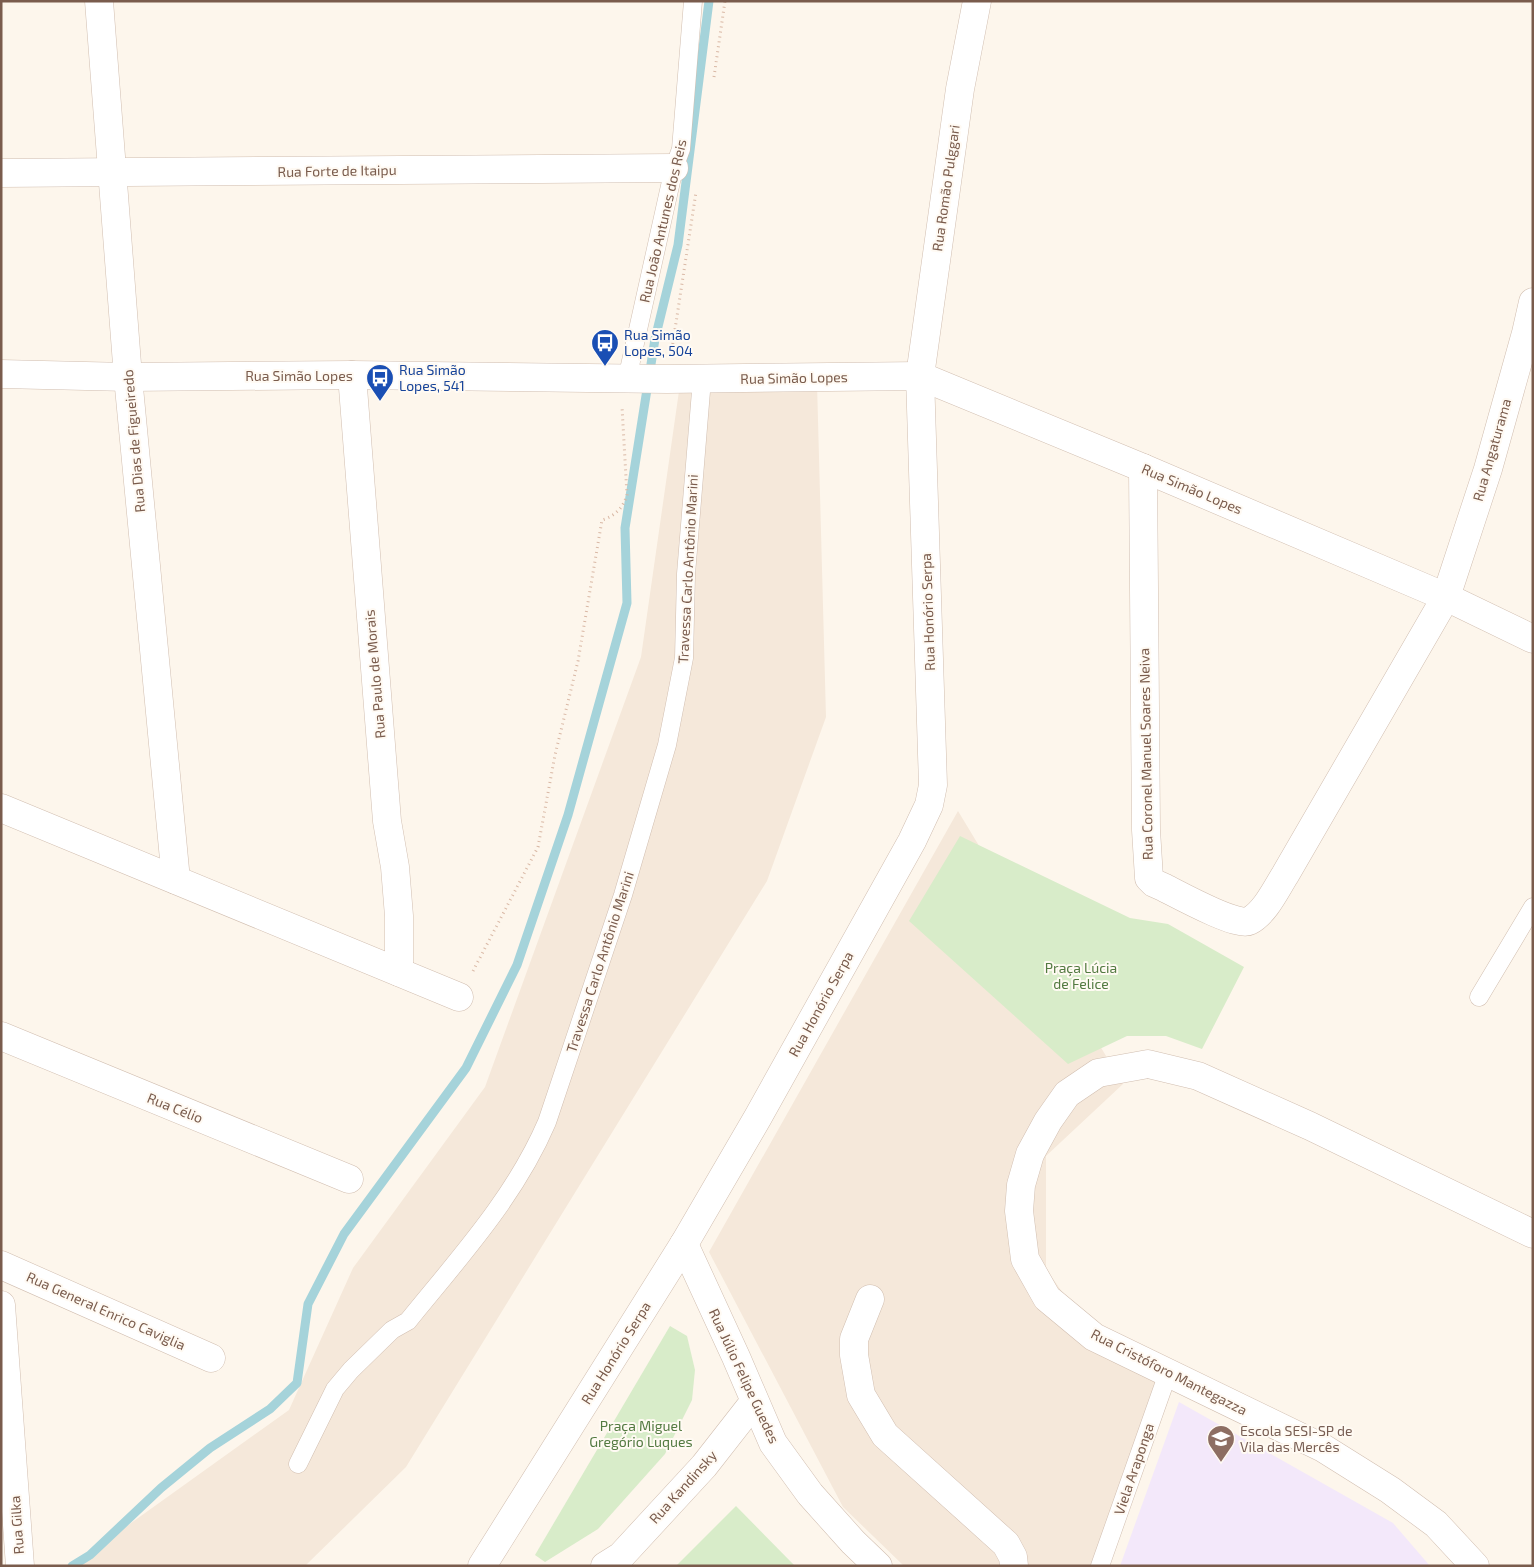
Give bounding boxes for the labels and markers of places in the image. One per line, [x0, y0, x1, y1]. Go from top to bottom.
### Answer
place label: Rua Simão Lopes, 504 [624, 326, 693, 359]
bus stop icon: Rua Simão Lopes, 504 [590, 328, 620, 367]
place label: Rua Simão Lopes, 541 [399, 361, 466, 394]
bus stop icon: Rua Simão Lopes, 541 [365, 363, 395, 402]
place label: Escola SESI-SP de Vila das Mercês [1240, 1422, 1352, 1455]
school or university icon: Escola SESI-SP de Vila das Mercês [1206, 1424, 1236, 1463]

